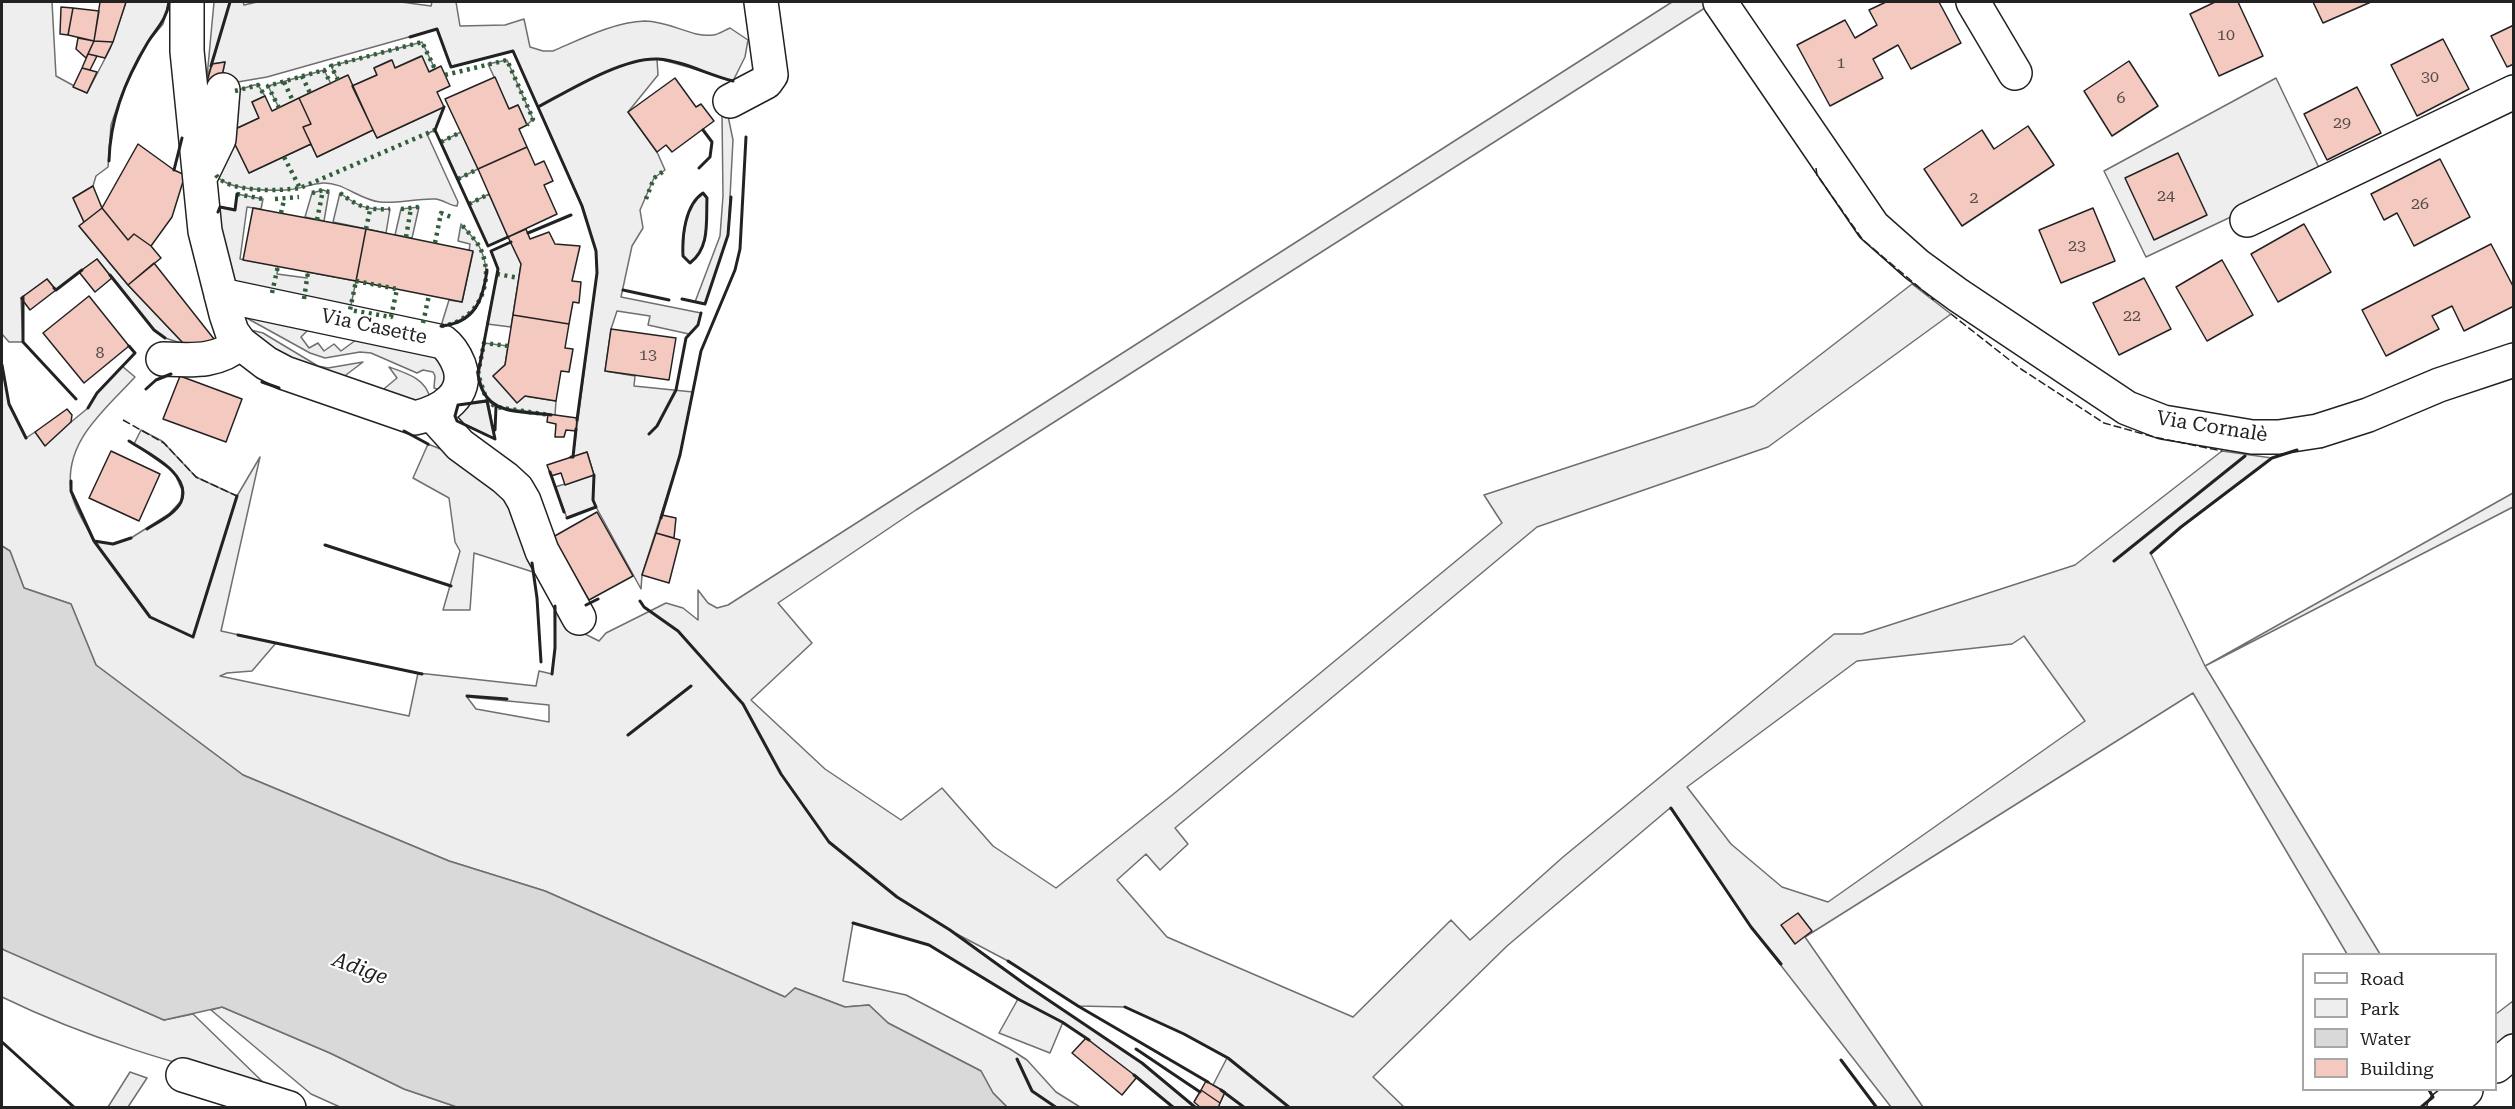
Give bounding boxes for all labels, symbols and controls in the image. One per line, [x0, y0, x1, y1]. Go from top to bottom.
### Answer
house number: 10 [2217, 25, 2235, 45]
house number: 1 [1837, 53, 1845, 73]
house number: 30 [2421, 67, 2439, 87]
house number: 6 [2117, 88, 2125, 108]
house number: 29 [2333, 113, 2351, 133]
house number: 24 [2157, 186, 2175, 206]
house number: 2 [1970, 188, 1978, 208]
house number: 26 [2411, 194, 2429, 214]
house number: 23 [2068, 236, 2086, 256]
street label: Via Casette [319, 304, 429, 350]
house number: 22 [2123, 306, 2141, 326]
house number: 8 [96, 343, 104, 363]
house number: 13 [639, 345, 657, 365]
street label: Via Cornalè [2155, 406, 2269, 448]
water label: Adige [329, 947, 391, 991]
legend [2302, 953, 2497, 1091]
text: Road [2360, 968, 2404, 989]
text: Park [2360, 998, 2400, 1019]
text: Water [2360, 1028, 2411, 1049]
text: Building [2360, 1058, 2434, 1079]

